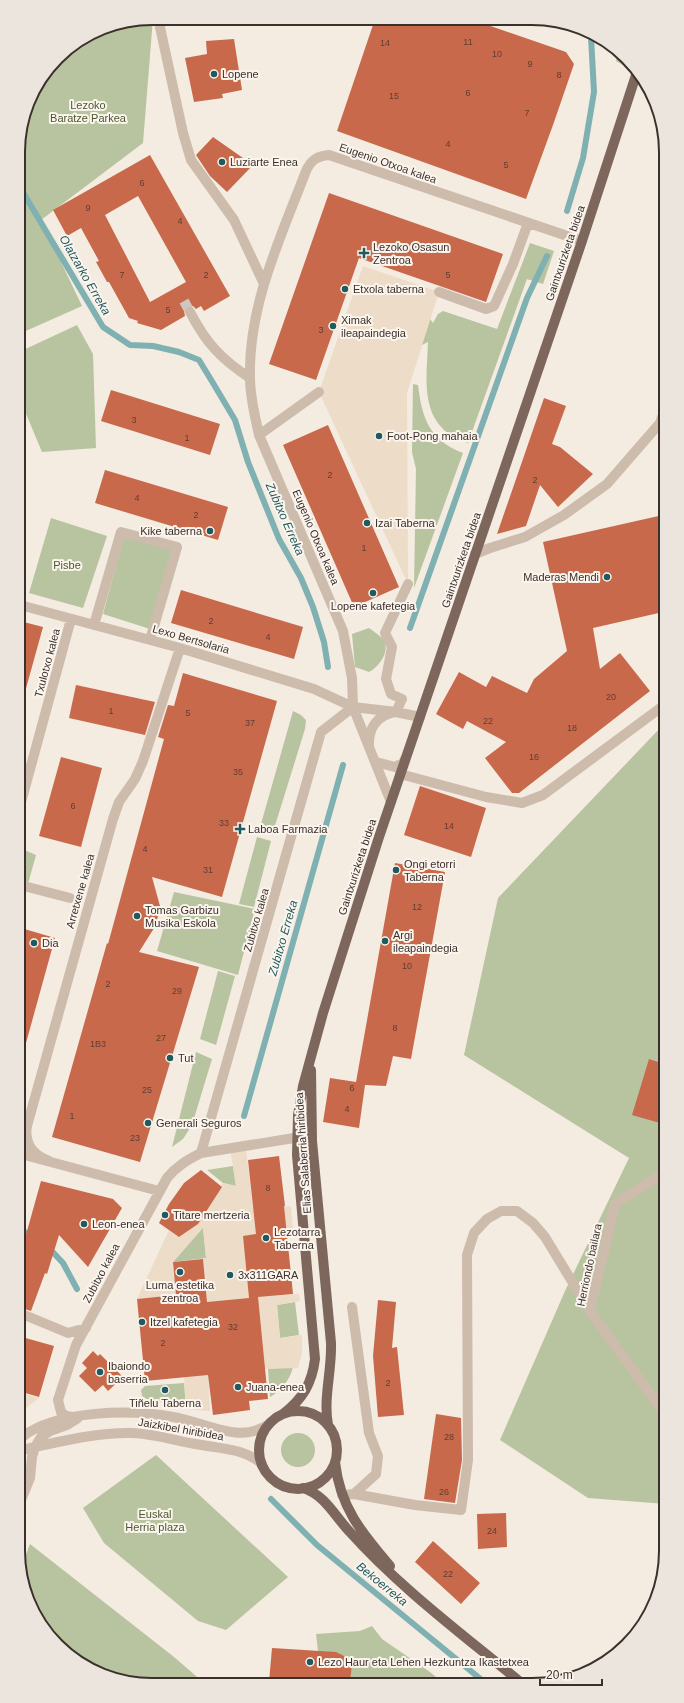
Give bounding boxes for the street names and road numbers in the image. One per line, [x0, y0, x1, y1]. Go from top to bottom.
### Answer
street label: Eugenio Otxoa kalea [338, 141, 439, 186]
street label: Gaintxurizketa bidea [543, 203, 587, 302]
street label: Eugenio Otxoa kalea [291, 488, 342, 587]
street label: Gaintxurizketa bidea [439, 510, 483, 609]
street label: Lexo Bertsolaria [151, 622, 232, 656]
street label: Txulotxo kalea [32, 626, 62, 699]
street label: Gaintxurizketa bidea [336, 817, 378, 917]
street label: Arretxene kalea [64, 851, 97, 930]
street label: Zubitxo kalea [241, 886, 271, 953]
street label: Elias Salaberria hiribidea [293, 1091, 313, 1214]
street label: Herriondo bailara [574, 1222, 604, 1308]
street label: Zubitxo kalea [80, 1241, 122, 1305]
street label: Jaizkibel hiribidea [137, 1416, 226, 1443]

